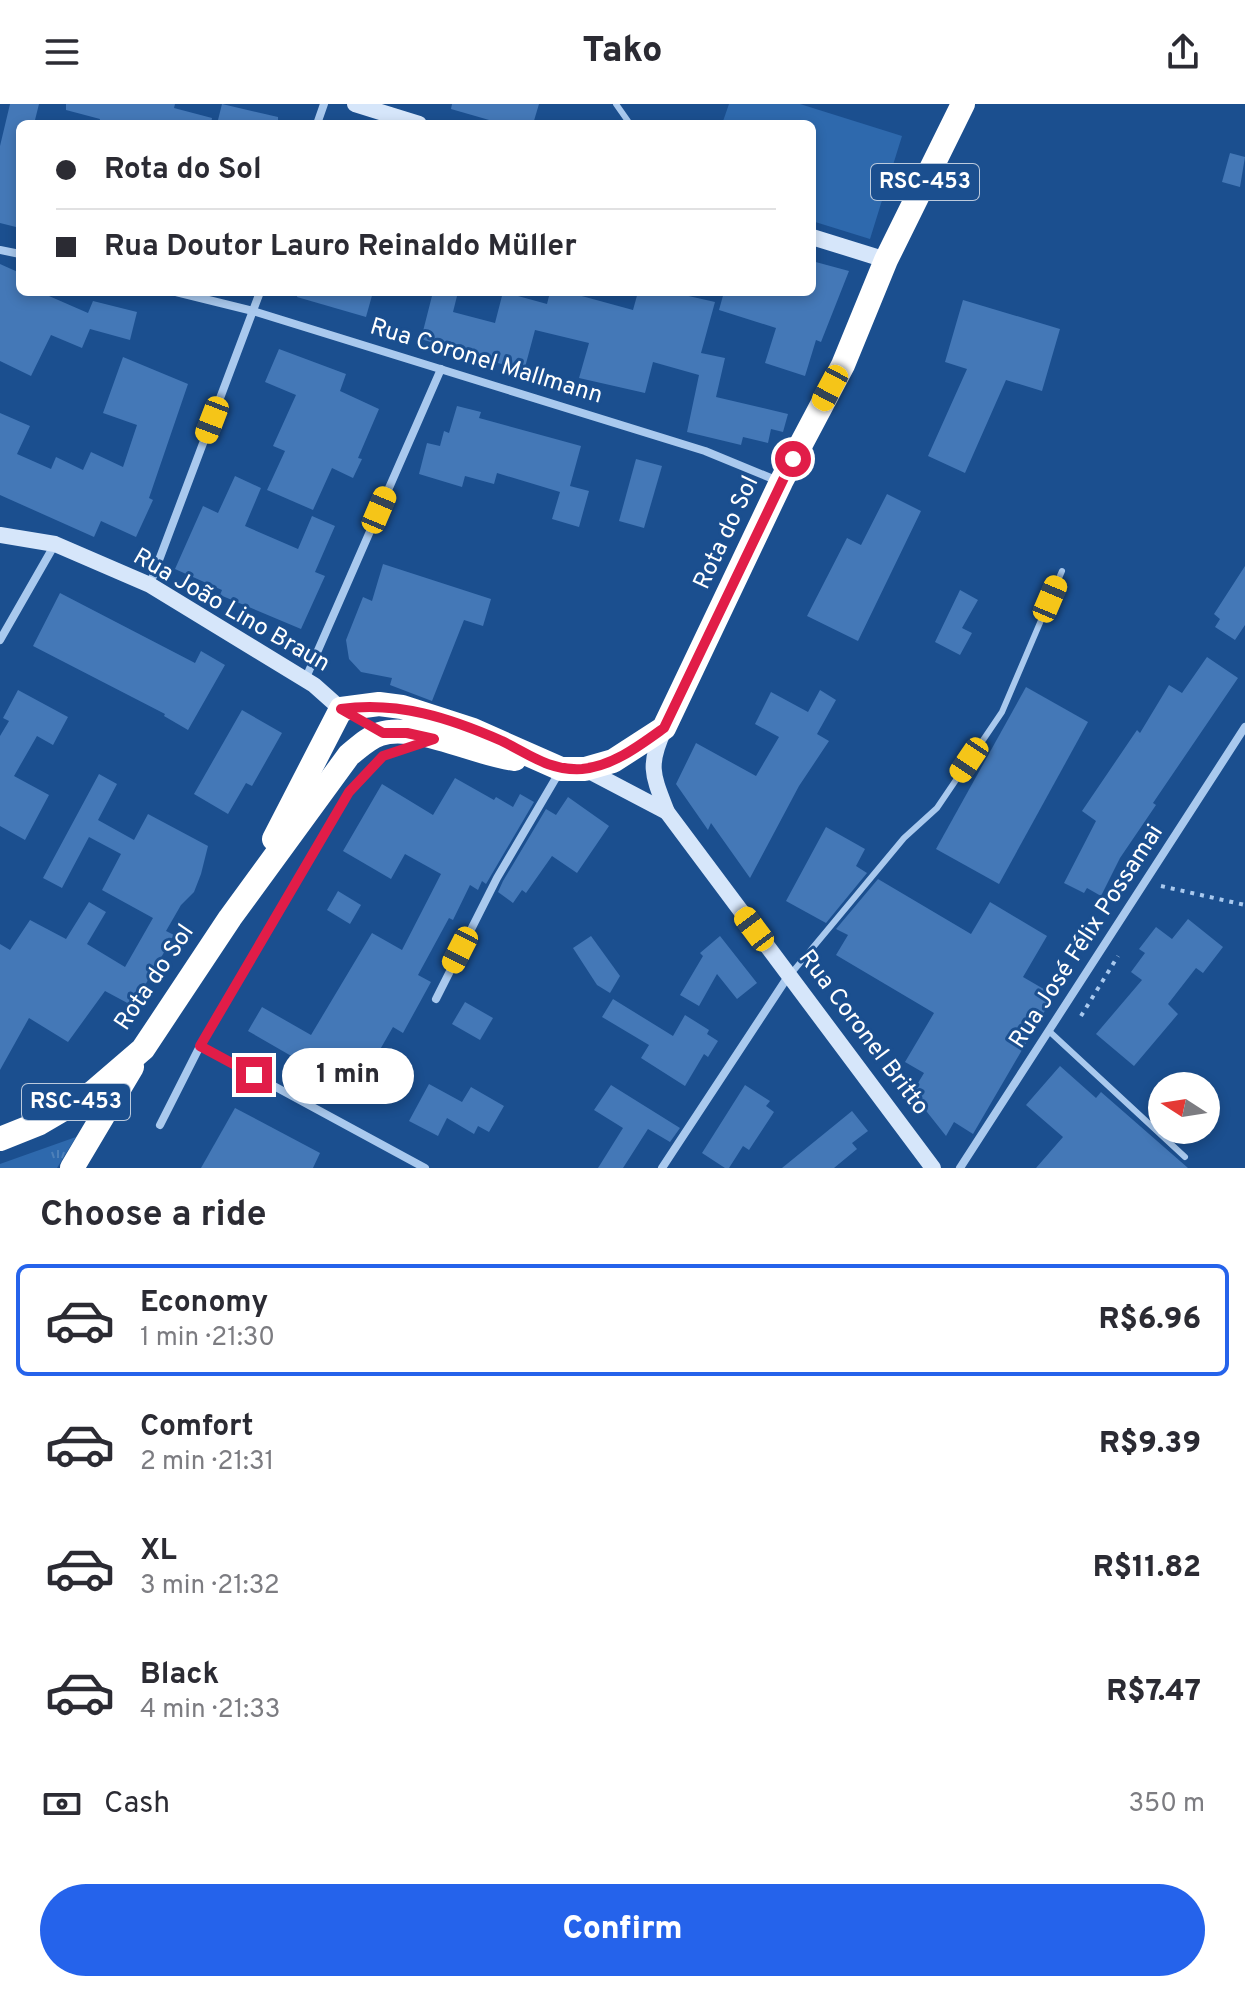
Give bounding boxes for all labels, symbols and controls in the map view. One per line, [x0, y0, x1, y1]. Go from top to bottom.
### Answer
text: Tako [582, 29, 663, 75]
icon: menu [40, 30, 84, 74]
icon: share [1161, 30, 1205, 74]
text: Rota do Sol [104, 152, 262, 189]
road number: RSC-453 [871, 164, 979, 200]
text: Rua Doutor Lauro Reinaldo Müller [104, 229, 577, 266]
street label: Rua Coronel Mallmann [366, 312, 606, 412]
car [808, 361, 852, 415]
car [192, 393, 232, 447]
route start [775, 441, 811, 477]
street label: Rota do Sol [688, 471, 766, 595]
car [359, 483, 399, 537]
street label: Rua João Lino Braun [127, 542, 335, 680]
car [1030, 572, 1070, 626]
car [946, 733, 992, 787]
street label: Rua José Félix Possamai [1003, 819, 1171, 1055]
car [730, 903, 778, 955]
street label: Rota do Sol [109, 919, 201, 1037]
car [438, 923, 482, 977]
street label: Rua Coronel Britto [791, 944, 935, 1122]
callout: 1 min [282, 1047, 414, 1103]
route end [236, 1057, 272, 1093]
text: 1 min [316, 1059, 380, 1092]
north arrow [1148, 1072, 1220, 1144]
map controls [1148, 1072, 1220, 1144]
road number: RSC-453 [22, 1084, 130, 1120]
text: Choose a ride [40, 1193, 266, 1239]
icon: car [44, 1284, 116, 1356]
text: Economy [140, 1285, 268, 1322]
text: R$6.96 [1099, 1302, 1201, 1339]
text: 1 min · 21:30 [140, 1322, 275, 1355]
icon: car [44, 1408, 116, 1480]
text: Comfort [140, 1409, 253, 1446]
text: R$9.39 [1099, 1426, 1201, 1463]
text: 2 min · 21:31 [140, 1446, 274, 1479]
icon: car [44, 1532, 116, 1604]
text: XL [140, 1533, 177, 1570]
text: R$11.82 [1093, 1550, 1201, 1587]
text: 3 min · 21:32 [140, 1570, 280, 1603]
icon: car [44, 1656, 116, 1728]
text: Black [140, 1657, 219, 1694]
text: R$7.47 [1106, 1674, 1201, 1711]
text: 4 min · 21:33 [140, 1694, 281, 1727]
icon: cash [40, 1782, 84, 1826]
text: Cash [104, 1786, 170, 1823]
text: 350 m [1128, 1788, 1205, 1821]
button: Confirm [40, 1884, 1205, 1976]

